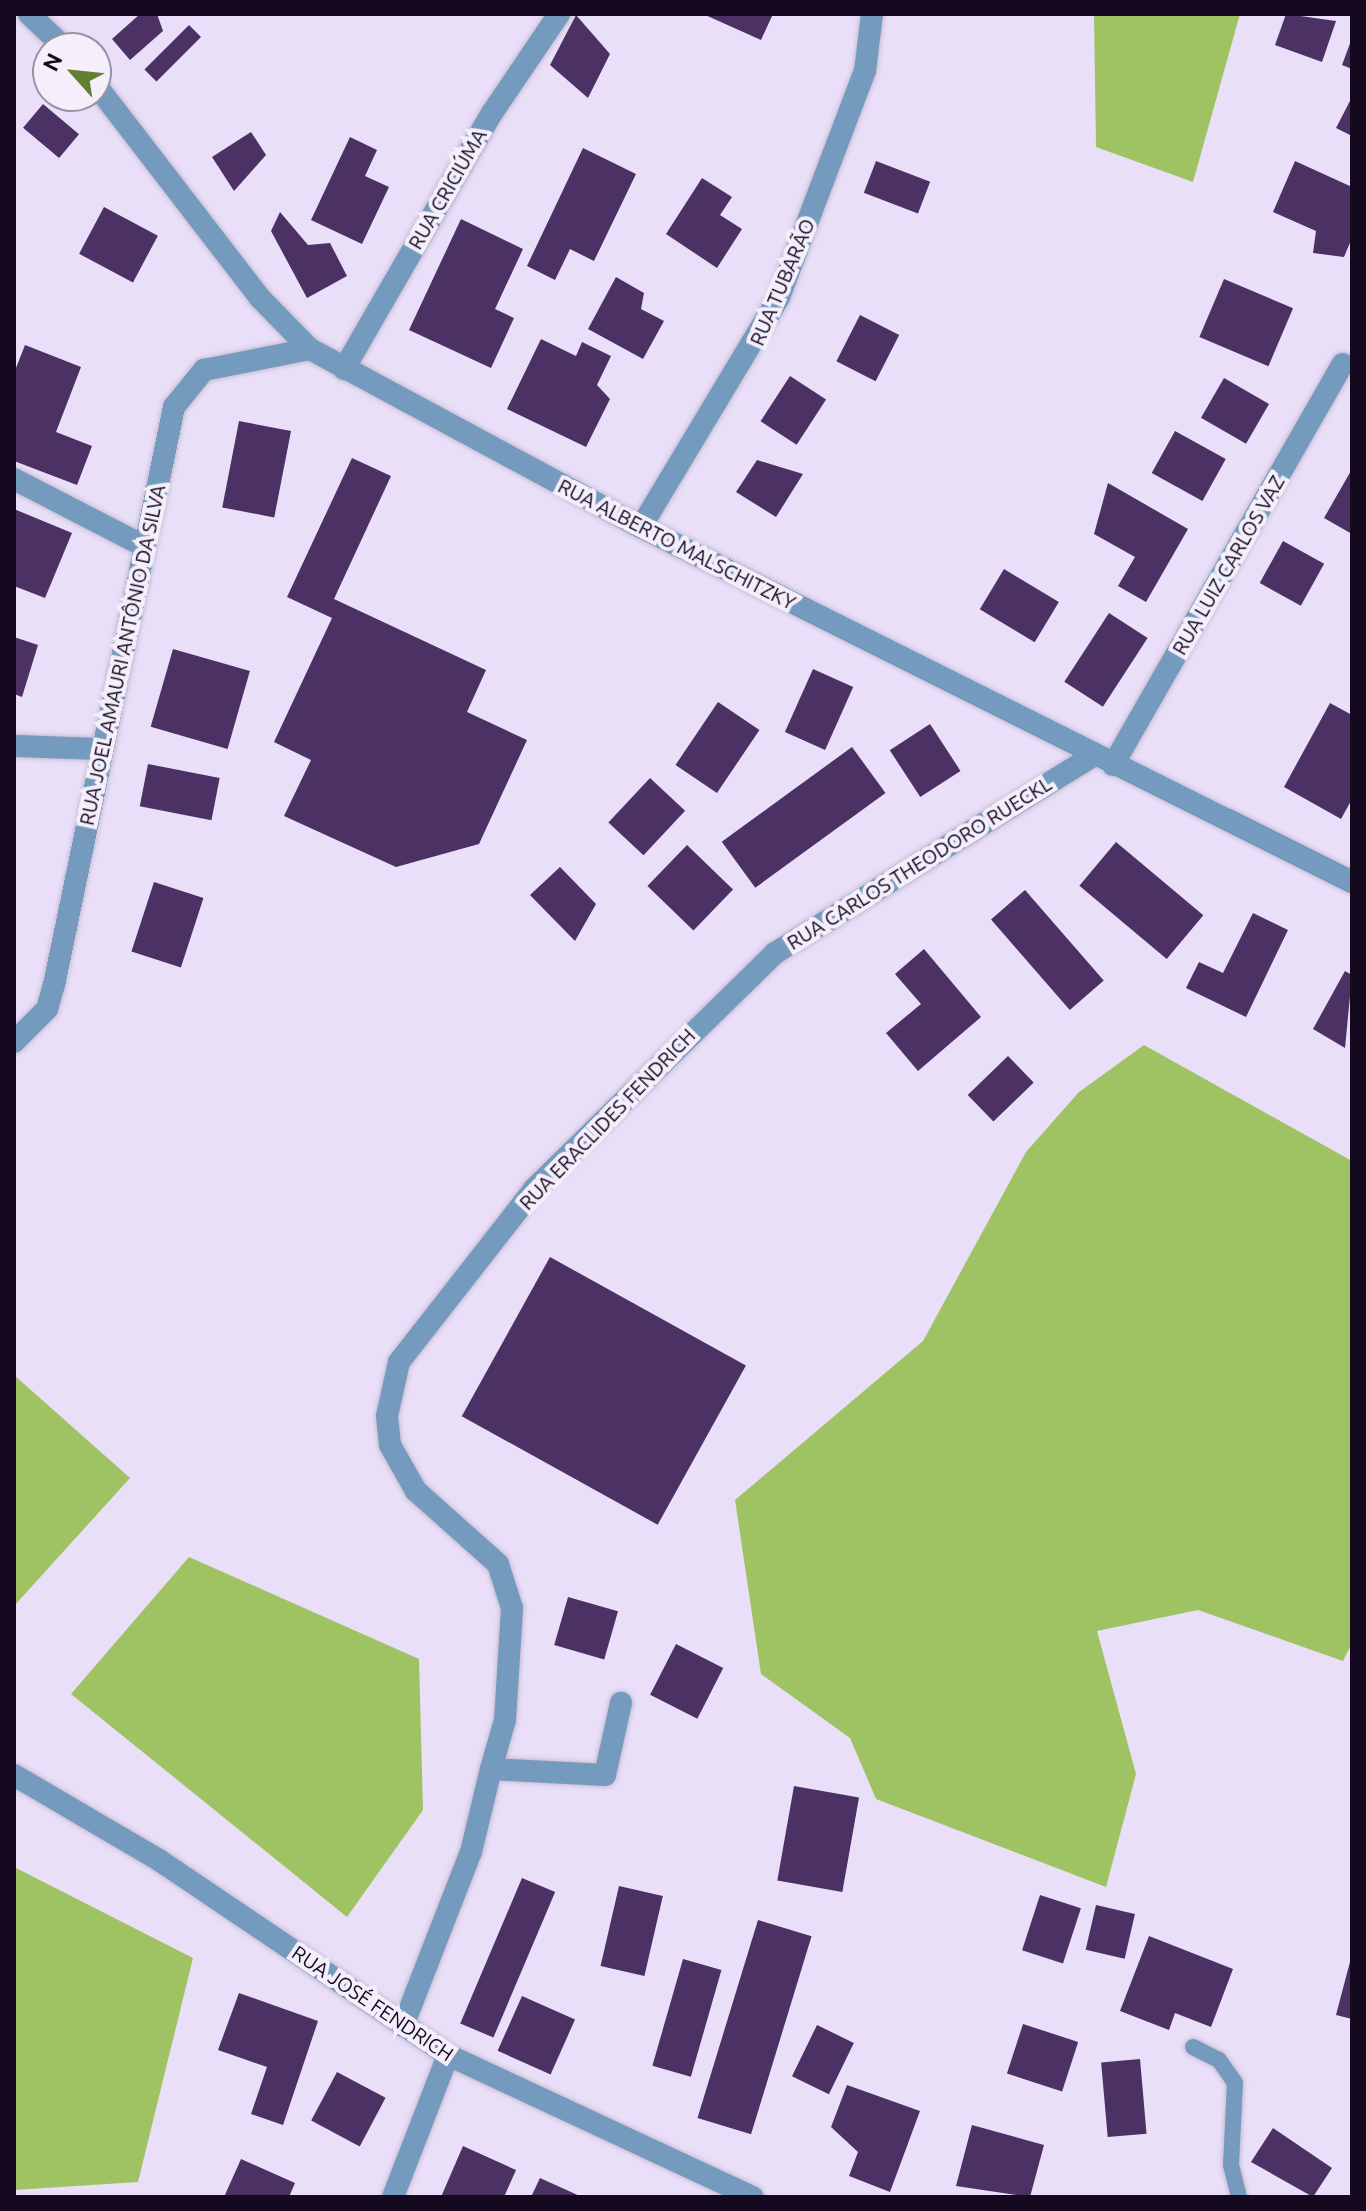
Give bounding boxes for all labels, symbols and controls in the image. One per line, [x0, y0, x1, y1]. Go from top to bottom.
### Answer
north arrow [32, 32, 112, 112]
text: N [37, 49, 67, 75]
street label: RUA CRICIÚMA [403, 125, 491, 253]
street label: RUA TUBARÃO [744, 215, 820, 349]
street label: RUA LUIZ CARLOS VAZ [1167, 471, 1289, 659]
street label: RUA ALBERTO MALSCHITZKY [554, 474, 800, 614]
street label: RUA JOEL AMAURI ANTÔNIO DA SILVA [74, 483, 170, 827]
street label: RUA CARLOS THEODORO RUECKL [782, 771, 1056, 955]
street label: RUA ERACLIDES FENDRICH [514, 1023, 700, 1215]
street label: RUA JOSÉ FENDRICH [288, 1940, 458, 2066]

